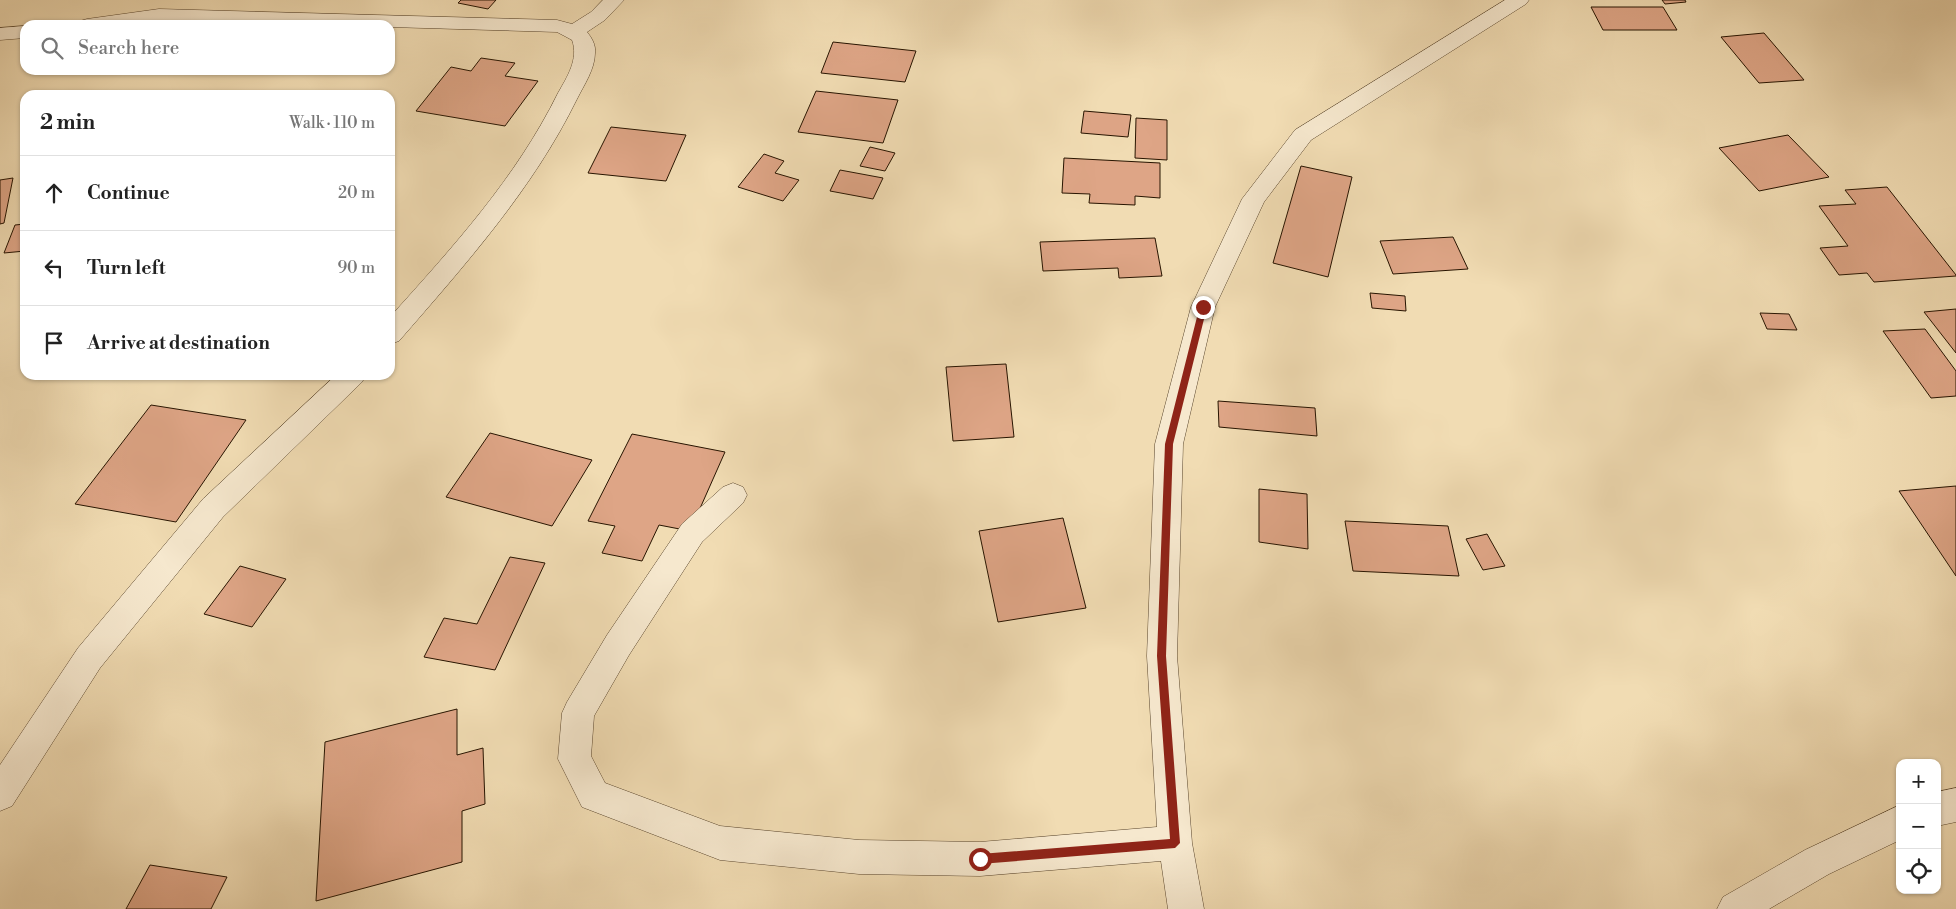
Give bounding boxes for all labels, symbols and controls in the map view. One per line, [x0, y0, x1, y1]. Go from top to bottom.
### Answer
search box [20, 20, 395, 75]
icon: search [38, 34, 66, 62]
text: Search here [78, 36, 179, 60]
text: 2 min [40, 110, 95, 136]
text: Walk · 110 m [289, 113, 375, 133]
icon: ahead [40, 179, 68, 207]
text: Continue [87, 181, 170, 205]
text: 20 m [338, 183, 375, 203]
icon: left [40, 254, 68, 282]
text: Turn left [87, 256, 166, 280]
text: 90 m [337, 258, 375, 278]
route end [1192, 296, 1215, 319]
icon: arrive [40, 329, 68, 357]
text: Arrive at destination [87, 331, 270, 355]
map controls [1896, 759, 1941, 894]
button: + [1896, 759, 1941, 804]
button: − [1896, 804, 1941, 849]
route start [969, 848, 992, 871]
button: locate [1896, 849, 1941, 894]

